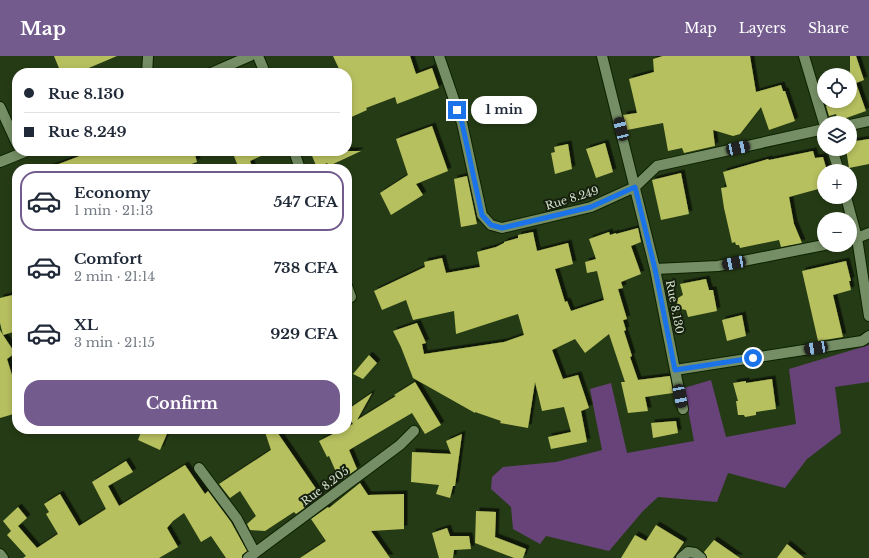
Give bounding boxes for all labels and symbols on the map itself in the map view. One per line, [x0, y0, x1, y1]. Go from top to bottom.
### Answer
callout: 1 min [471, 96, 537, 124]
route end [448, 101, 466, 119]
car [612, 116, 630, 142]
car [725, 140, 751, 156]
street label: Rue 8.249 [543, 183, 601, 213]
car [721, 255, 747, 271]
street label: Rue 8.130 [663, 279, 687, 335]
car [803, 340, 829, 356]
route start [744, 349, 762, 367]
car [672, 383, 688, 409]
street label: Rue 8.205 [298, 464, 352, 508]

